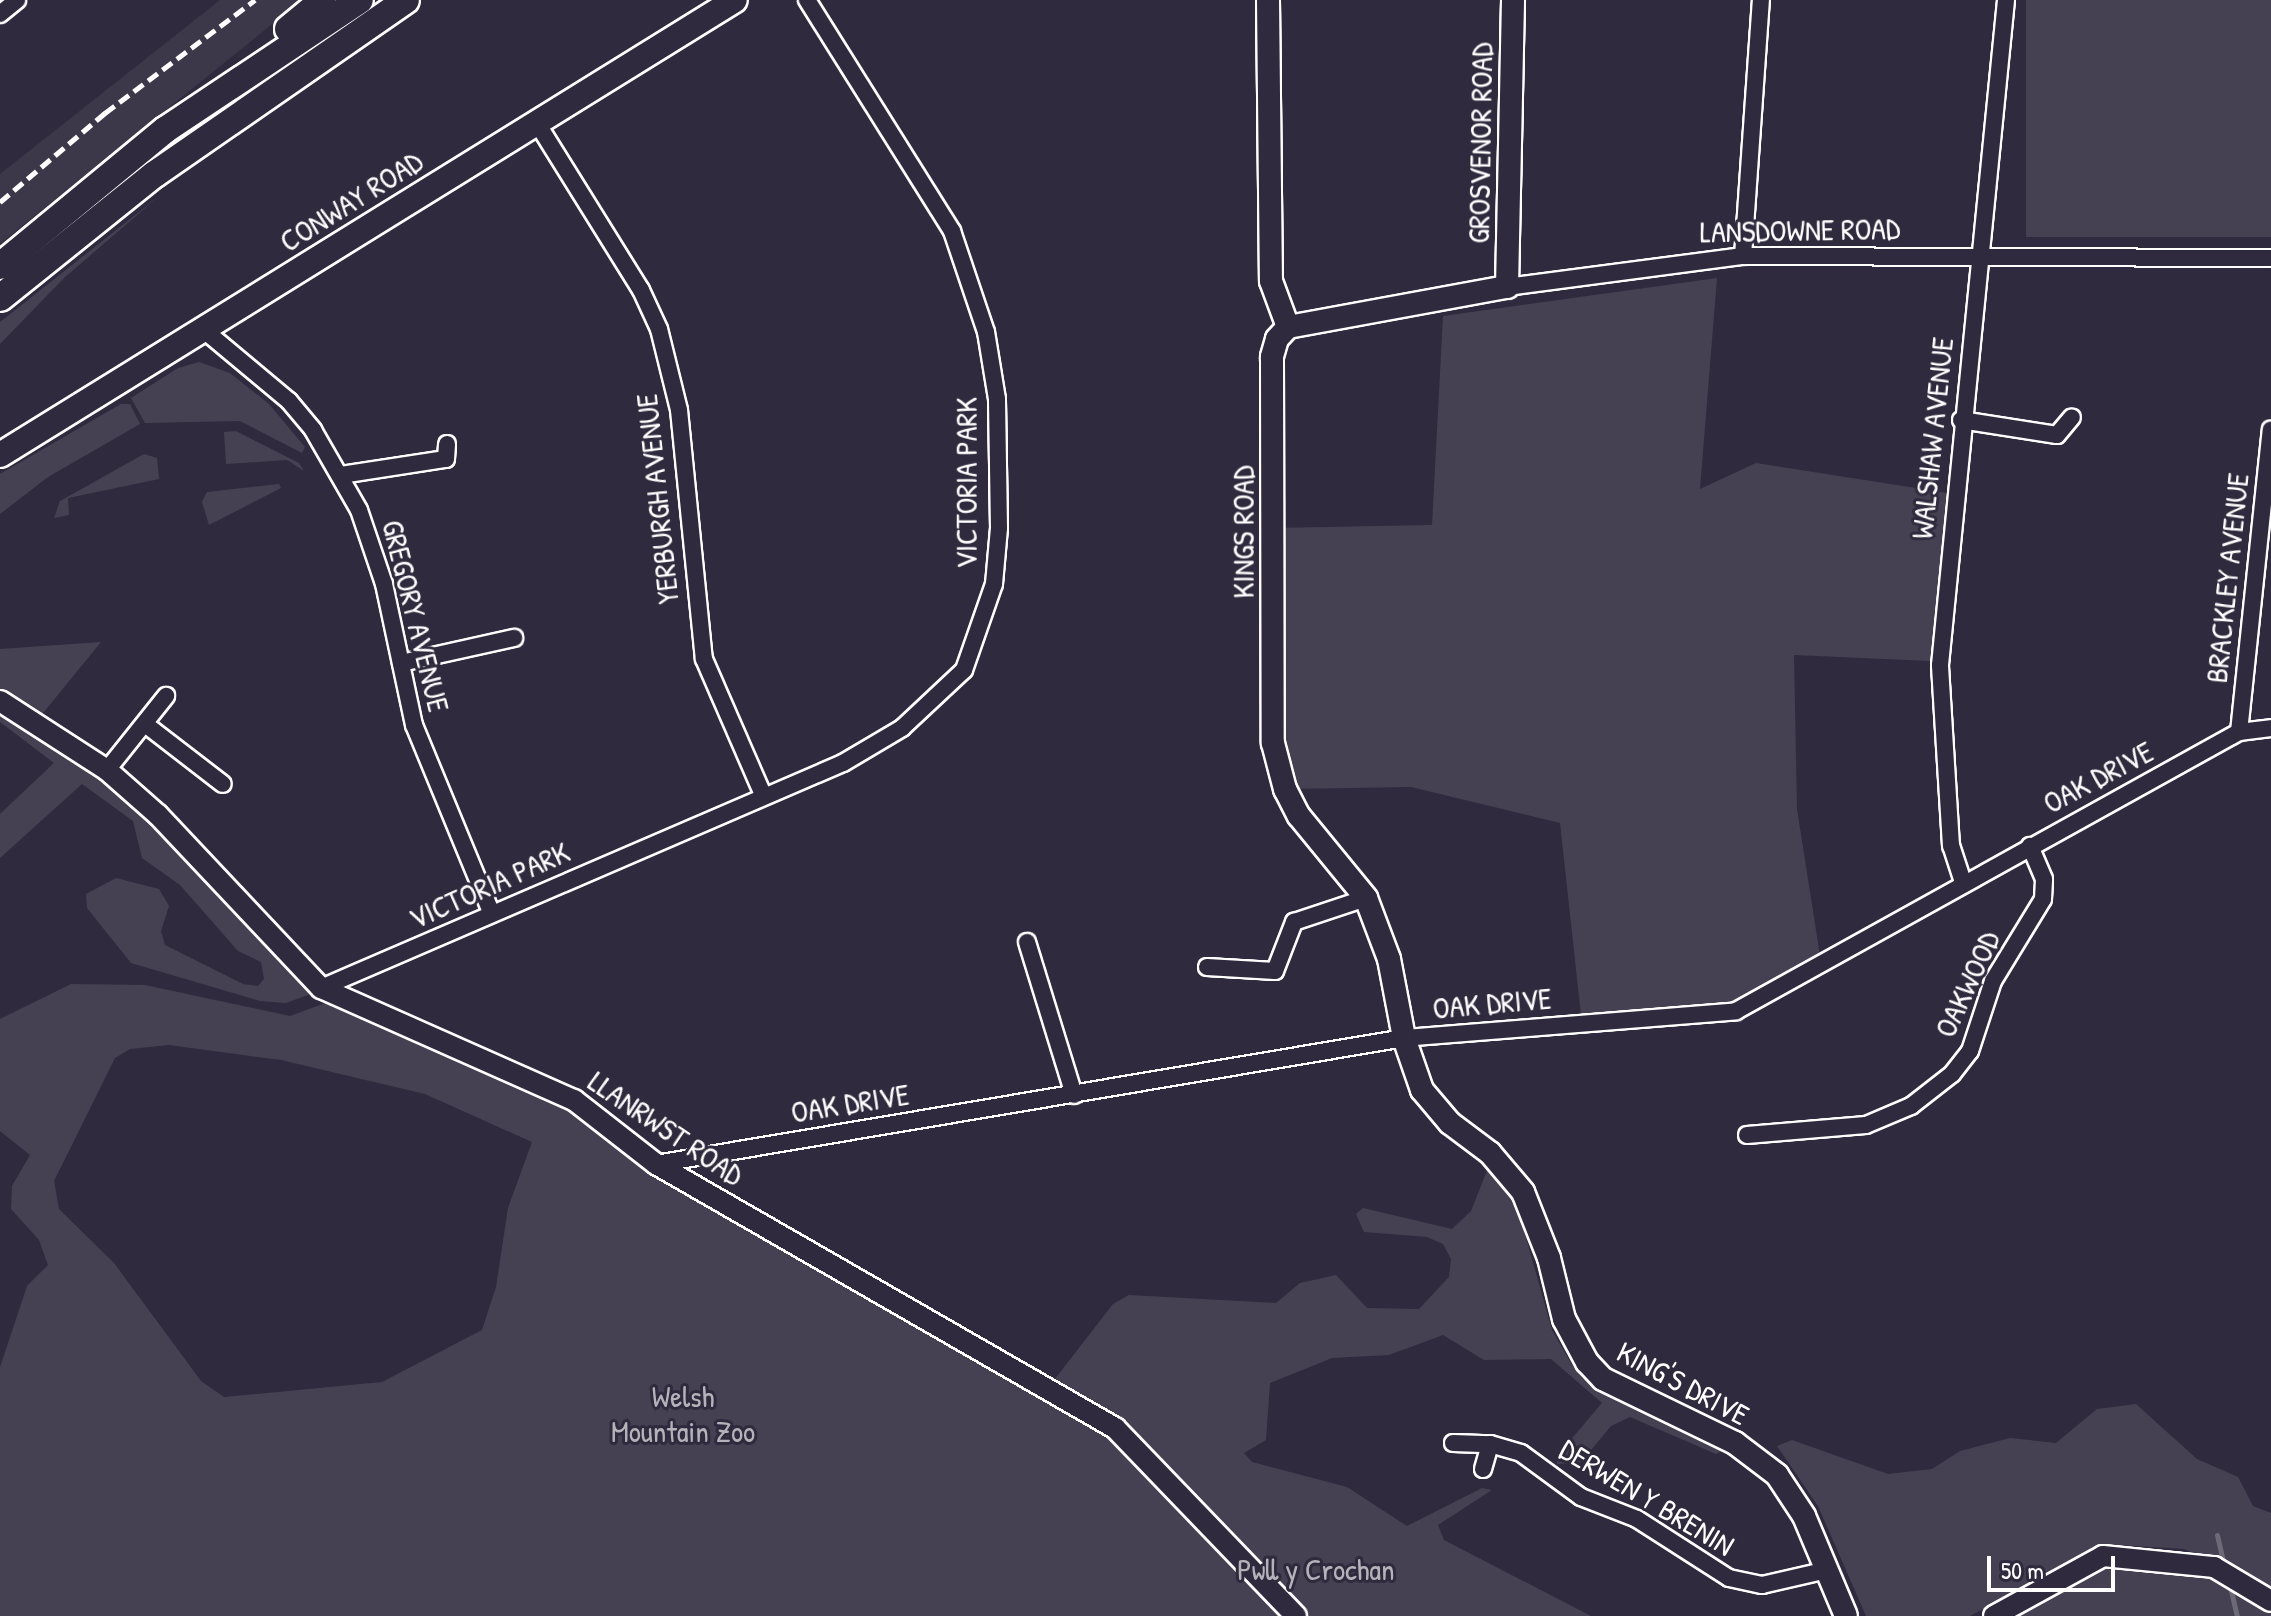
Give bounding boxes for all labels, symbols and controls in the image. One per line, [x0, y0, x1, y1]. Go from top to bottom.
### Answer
street label: GROSVENOR ROAD [1460, 42, 1500, 244]
street label: CONWAY ROAD [273, 143, 429, 259]
street label: LANSDOWNE ROAD [1700, 210, 1900, 250]
street label: WALSHAW AVENUE [1904, 335, 1960, 541]
street label: YERBURGH AVENUE [628, 392, 686, 606]
street label: VICTORIA PARK [948, 397, 984, 569]
street label: KINGS ROAD [1225, 466, 1261, 598]
street label: BRACKLEY AVENUE [2198, 471, 2256, 685]
street label: GREGORY AVENUE [375, 516, 457, 716]
street label: OAK DRIVE [2037, 733, 2159, 821]
street label: VICTORIA PARK [403, 834, 575, 936]
street label: OAKWOOD [1927, 925, 2007, 1043]
street label: OAK DRIVE [1431, 980, 1553, 1026]
street label: LLANRWST ROAD [582, 1063, 750, 1193]
street label: OAK DRIVE [788, 1076, 912, 1130]
street label: KING'S DRIVE [1611, 1333, 1755, 1433]
park label: Welsh Mountain Zoo [611, 1378, 755, 1448]
street label: DERWEN Y BRENIN [1553, 1431, 1741, 1563]
scale bar [1991, 1540, 2119, 1590]
park label: Pwll y Crochan [1237, 1551, 1395, 1587]
text: 50 m [2001, 1554, 2044, 1586]

